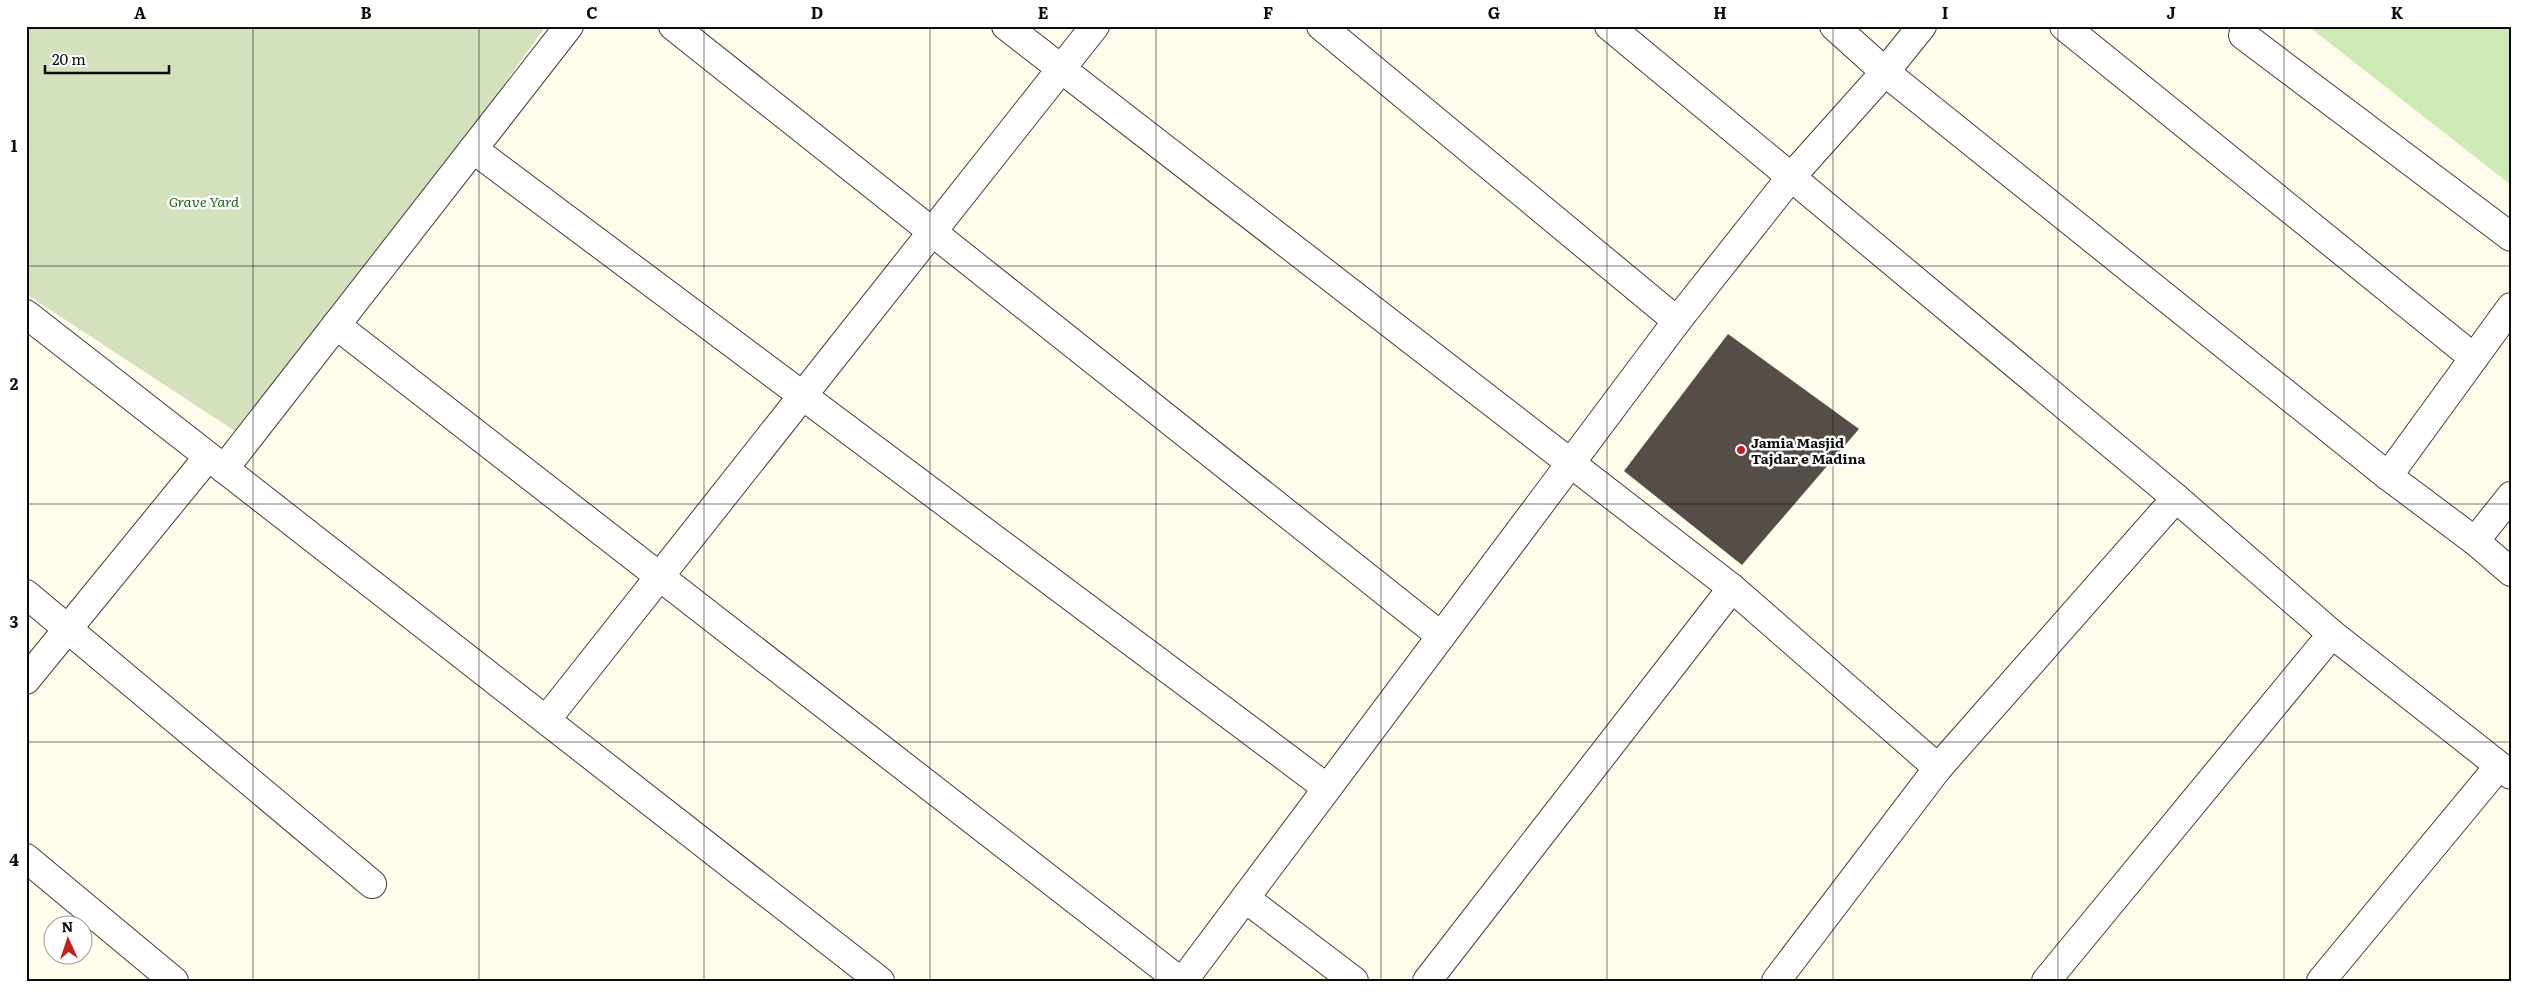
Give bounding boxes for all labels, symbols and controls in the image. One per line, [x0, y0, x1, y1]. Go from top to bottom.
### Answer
text: A [134, 0, 146, 24]
text: B [360, 0, 372, 24]
text: C [586, 0, 598, 24]
text: D [811, 0, 823, 24]
text: E [1038, 0, 1049, 24]
text: F [1263, 0, 1273, 24]
text: G [1488, 0, 1500, 24]
text: H [1713, 0, 1727, 24]
text: I [1942, 0, 1948, 24]
text: J [2166, 0, 2176, 24]
text: K [2391, 0, 2404, 24]
scale bar [45, 42, 169, 74]
text: 20 m [52, 47, 86, 70]
text: 1 [11, 133, 18, 157]
park label: Grave Yard [169, 191, 239, 211]
text: 2 [10, 371, 19, 395]
place label: Jamia Masjid Tajdar e Madina [1751, 432, 1866, 468]
marker: Jamia Masjid Tajdar e Madina [1735, 444, 1747, 456]
text: 3 [10, 609, 19, 633]
text: 4 [9, 847, 19, 871]
north arrow [42, 914, 92, 964]
text: N [61, 916, 74, 936]

